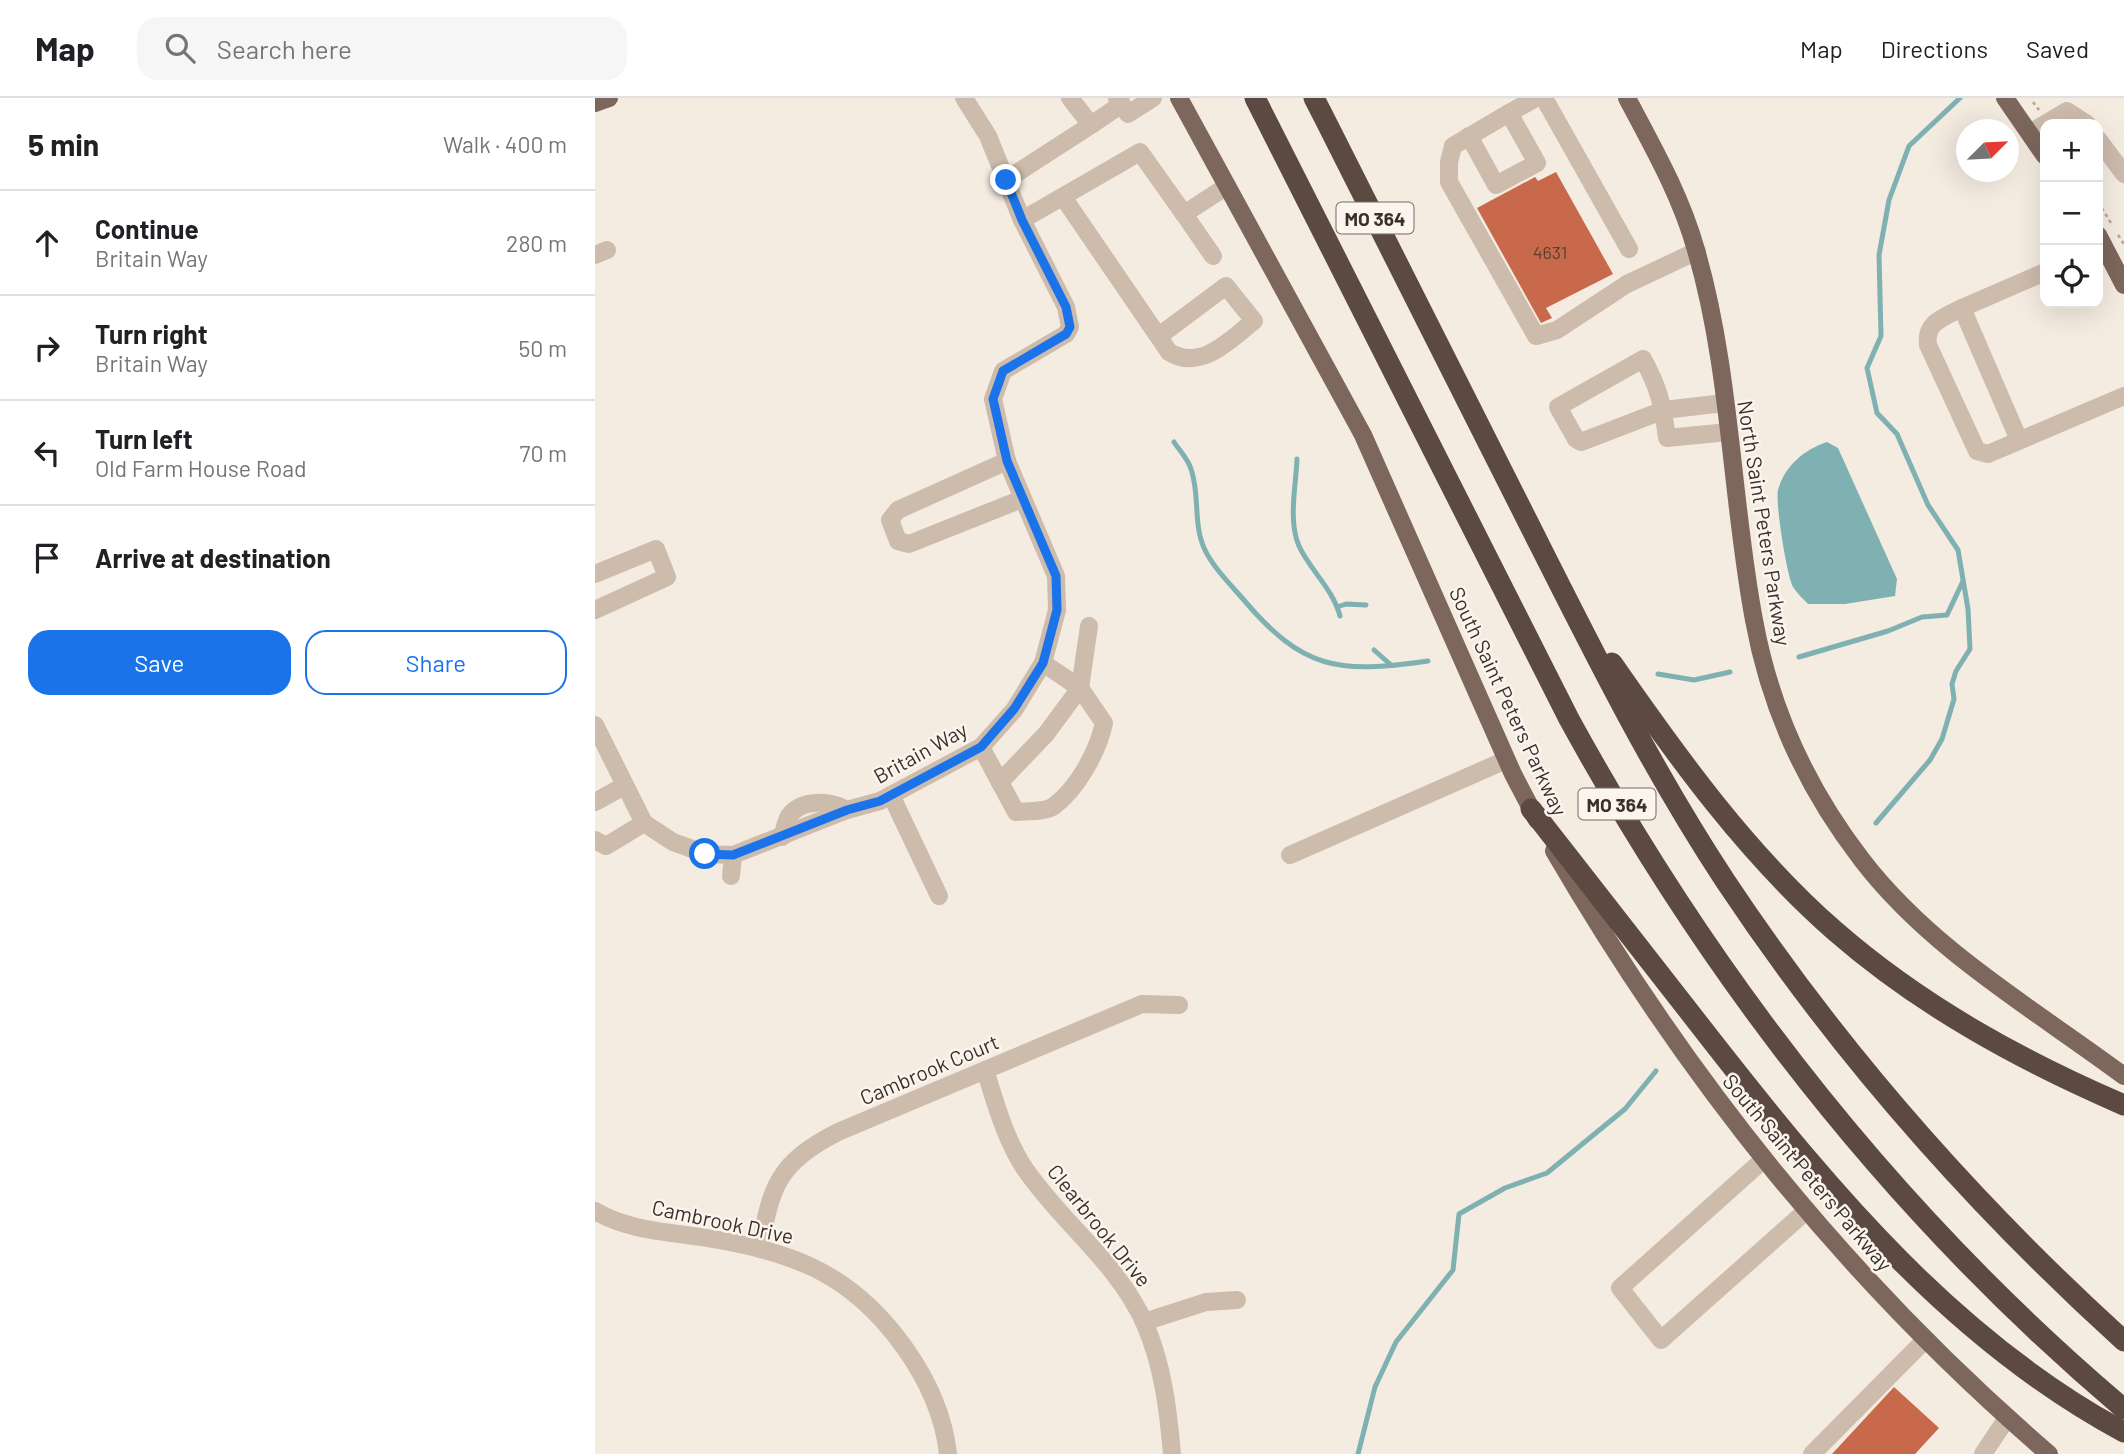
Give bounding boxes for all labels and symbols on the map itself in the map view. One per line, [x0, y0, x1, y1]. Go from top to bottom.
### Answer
north arrow [1956, 119, 2019, 182]
route end [990, 164, 1021, 195]
road number: MO 364 [1337, 202, 1413, 234]
house number: 4631 [1533, 241, 1567, 263]
street label: North Saint Peters Parkway [1733, 398, 1797, 648]
street label: South Saint Peters Parkway [1445, 583, 1573, 820]
street label: Britain Way [869, 716, 971, 788]
road number: MO 364 [1579, 789, 1655, 820]
route start [689, 838, 720, 869]
street label: Cambrook Court [856, 1029, 1002, 1109]
street label: South Saint Peters Parkway [1718, 1068, 1898, 1276]
street label: Clearbrook Drive [1043, 1159, 1157, 1291]
street label: Cambrook Drive [650, 1194, 796, 1248]

